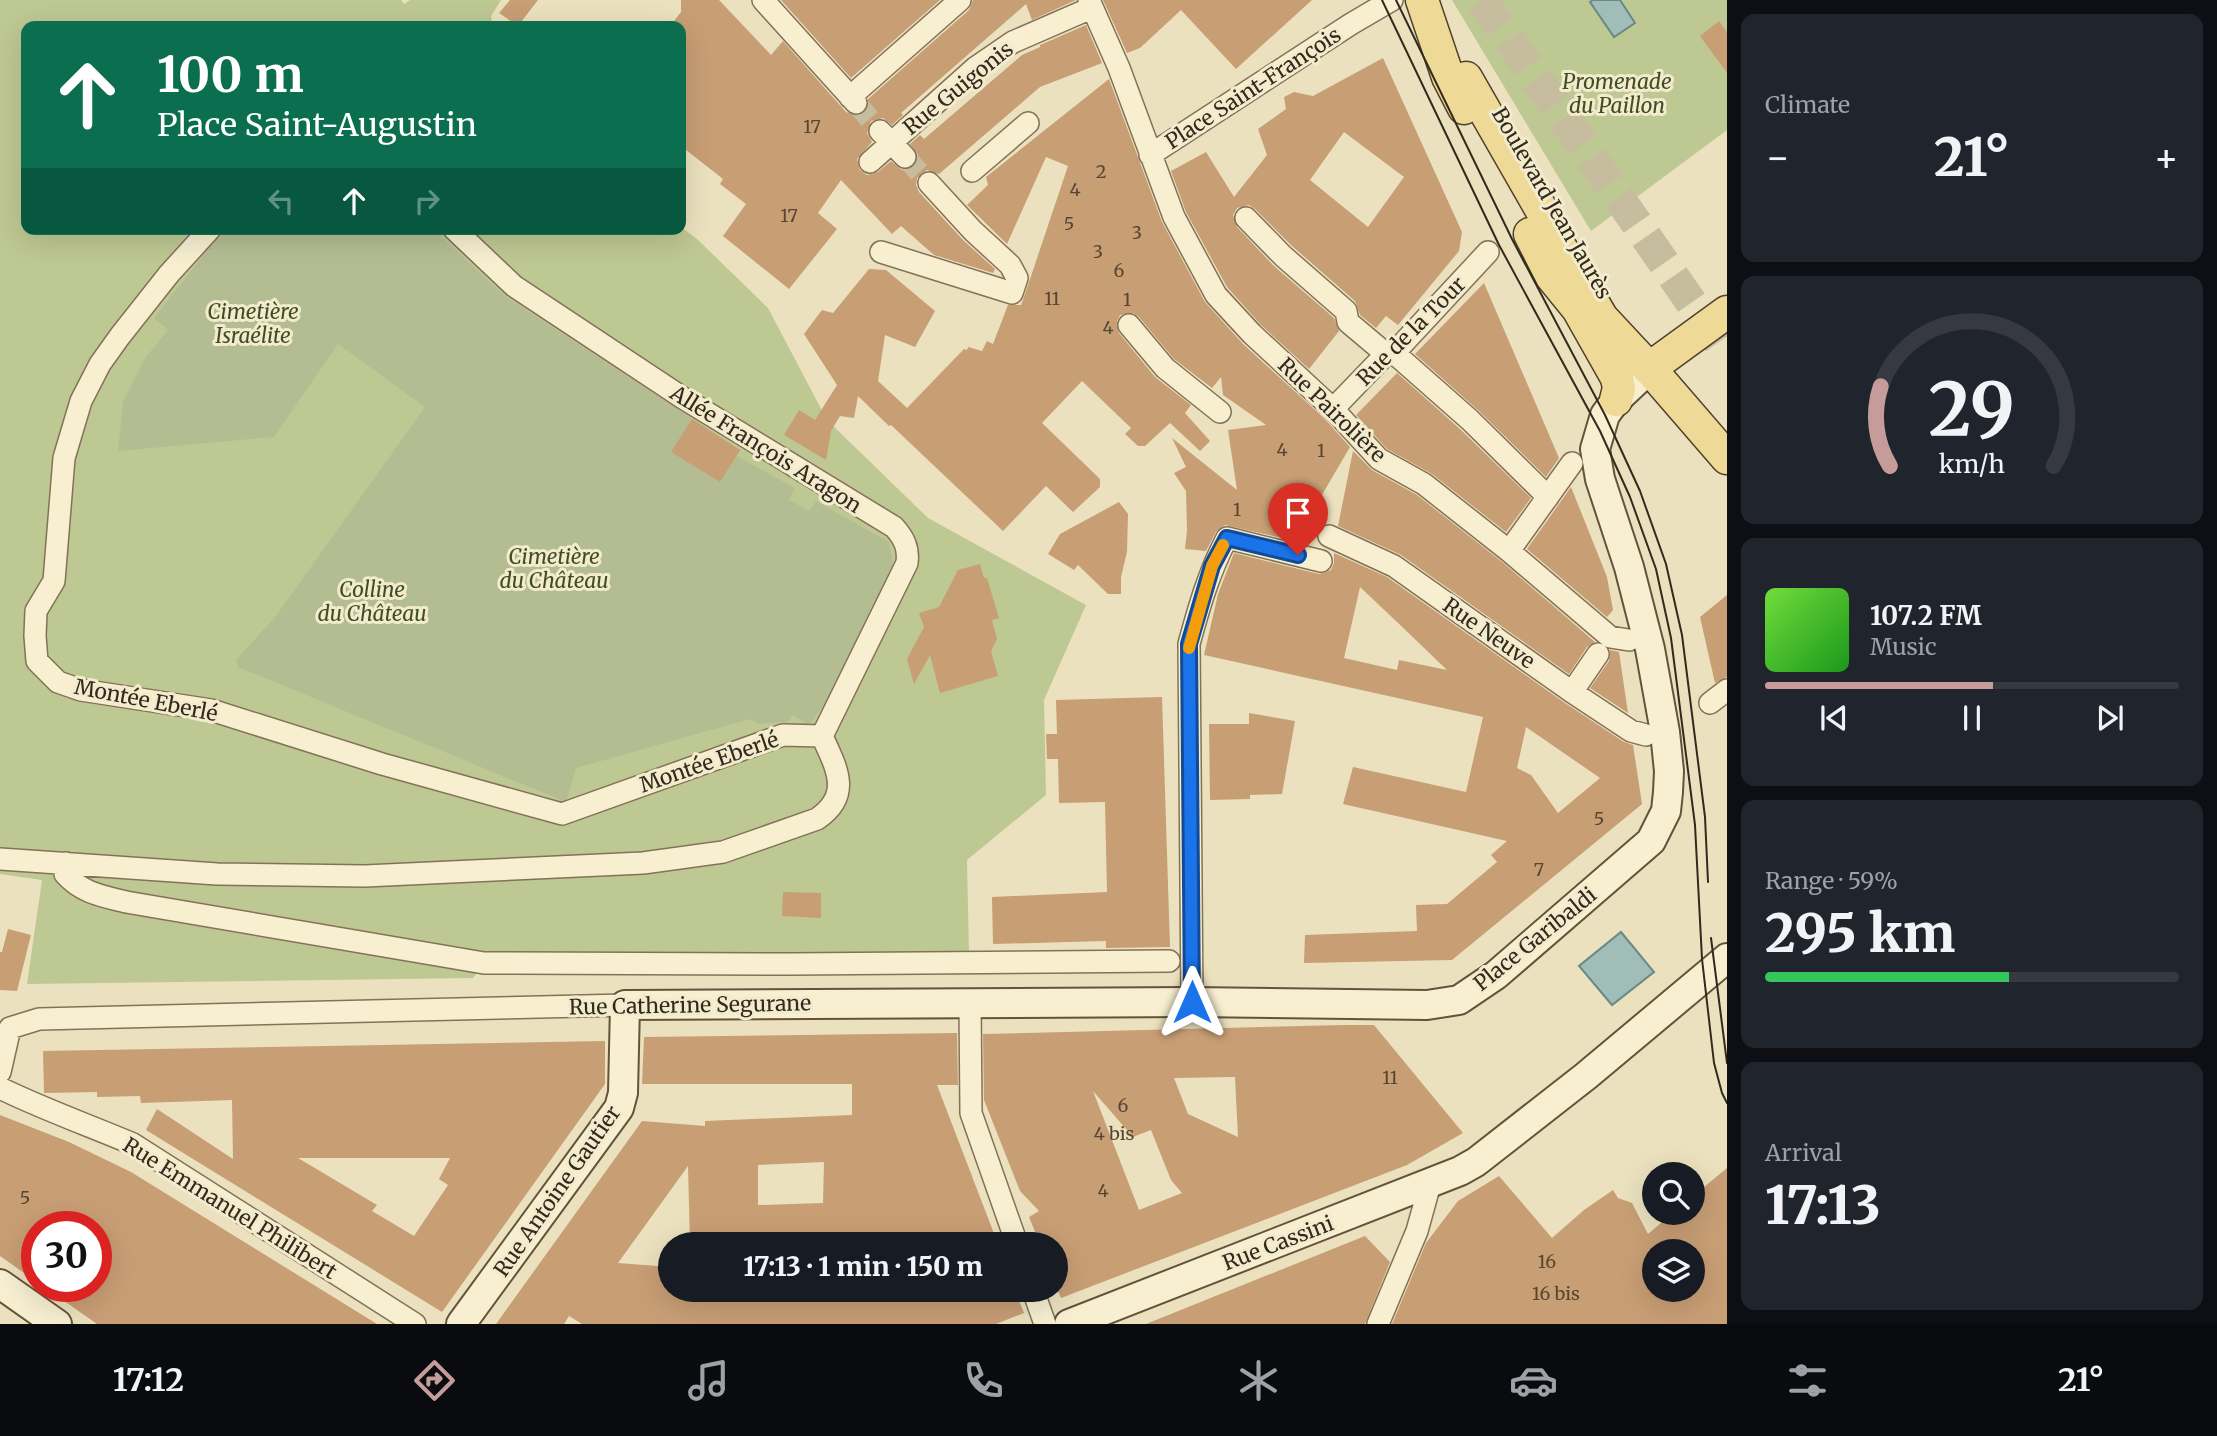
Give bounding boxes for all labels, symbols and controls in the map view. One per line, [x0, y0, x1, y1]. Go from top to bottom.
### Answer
street label: Place Saint-François [1160, 21, 1346, 155]
street label: Rue Guigonis [897, 35, 1019, 141]
text: 100 m [157, 44, 304, 105]
icon: ahead [42, 49, 133, 140]
park label: Promenade du Paillon [1562, 68, 1672, 119]
text: Climate [1765, 90, 1850, 119]
street label: Boulevard Jean Jaurès [1486, 102, 1618, 304]
text: Place Saint-Augustin [157, 105, 477, 145]
house number: 17 [803, 115, 821, 138]
text: 21° [1934, 125, 2010, 190]
text: − [1765, 134, 1790, 181]
text: + [2154, 134, 2179, 181]
house number: 2 [1096, 160, 1106, 183]
house number: 4 [1069, 178, 1081, 201]
icon: left [262, 182, 300, 220]
icon: ahead [335, 182, 373, 220]
icon: right [408, 182, 446, 220]
house number: 17 [780, 204, 798, 227]
house number: 5 [1064, 212, 1074, 235]
house number: 3 [1132, 221, 1142, 244]
house number: 3 [1093, 240, 1103, 263]
house number: 6 [1114, 259, 1125, 282]
street label: Rue de la Tour [1351, 271, 1471, 391]
house number: 11 [1044, 287, 1060, 310]
house number: 1 [1123, 288, 1131, 311]
park label: Cimetière Israélite [207, 298, 299, 349]
house number: 4 [1102, 316, 1114, 339]
street label: Rue Pairolière [1272, 352, 1392, 468]
text: 29 [1929, 364, 2015, 456]
street label: Allée François Aragon [664, 379, 867, 519]
house number: 4 [1276, 438, 1288, 461]
house number: 1 [1317, 439, 1325, 462]
text: km/h [1939, 448, 2005, 480]
pin [1268, 483, 1328, 555]
icon: arrive [1279, 494, 1317, 532]
house number: 1 [1233, 498, 1241, 521]
park label: Cimetière du Château [499, 543, 609, 594]
park label: Colline du Château [317, 576, 427, 627]
street label: Rue Neuve [1438, 592, 1540, 675]
text: 107.2 FM [1870, 599, 1982, 632]
text: Music [1870, 632, 1937, 661]
street label: Montée Eberlé [72, 673, 220, 727]
icon: previous [1815, 699, 1853, 737]
icon: pause [1953, 699, 1991, 737]
icon: next [2091, 699, 2129, 737]
street label: Montée Eberlé [636, 726, 782, 798]
house number: 5 [1594, 807, 1604, 830]
house number: 7 [1534, 858, 1544, 881]
text: Range · 59% [1765, 866, 1898, 895]
street label: Place Garibaldi [1468, 881, 1602, 997]
text: 295 km [1765, 901, 1955, 966]
position arrow [1155, 965, 1229, 1039]
street label: Rue Catherine Segurane [569, 989, 811, 1021]
house number: 11 [1382, 1066, 1398, 1089]
house number: 6 [1118, 1094, 1129, 1117]
street label: Rue Antoine Gautier [488, 1100, 626, 1282]
house number: 4 bis [1094, 1122, 1135, 1145]
street label: Rue Emmanuel Philibert [118, 1131, 342, 1285]
text: Arrival [1765, 1138, 1842, 1167]
map controls [1642, 1162, 1705, 1302]
button: search [1642, 1162, 1705, 1225]
text: 17:13 [1765, 1173, 1881, 1238]
house number: 4 [1097, 1179, 1109, 1202]
house number: 5 [20, 1186, 30, 1209]
street label: Rue Cassini [1219, 1209, 1337, 1276]
speed limit sign: 30 [21, 1211, 112, 1302]
button: layers [1642, 1239, 1705, 1302]
text: 17:13 · 1 min · 150 m [743, 1250, 983, 1283]
house number: 16 [1538, 1250, 1556, 1273]
house number: 16 bis [1532, 1282, 1580, 1305]
icon: directions [410, 1356, 459, 1405]
icon: music [684, 1356, 733, 1405]
icon: phone [959, 1356, 1008, 1405]
icon: climate [1234, 1356, 1283, 1405]
icon: car [1509, 1356, 1558, 1405]
icon: filters [1783, 1356, 1832, 1405]
text: 17:12 [113, 1360, 184, 1400]
text: 21° [2058, 1360, 2104, 1400]

